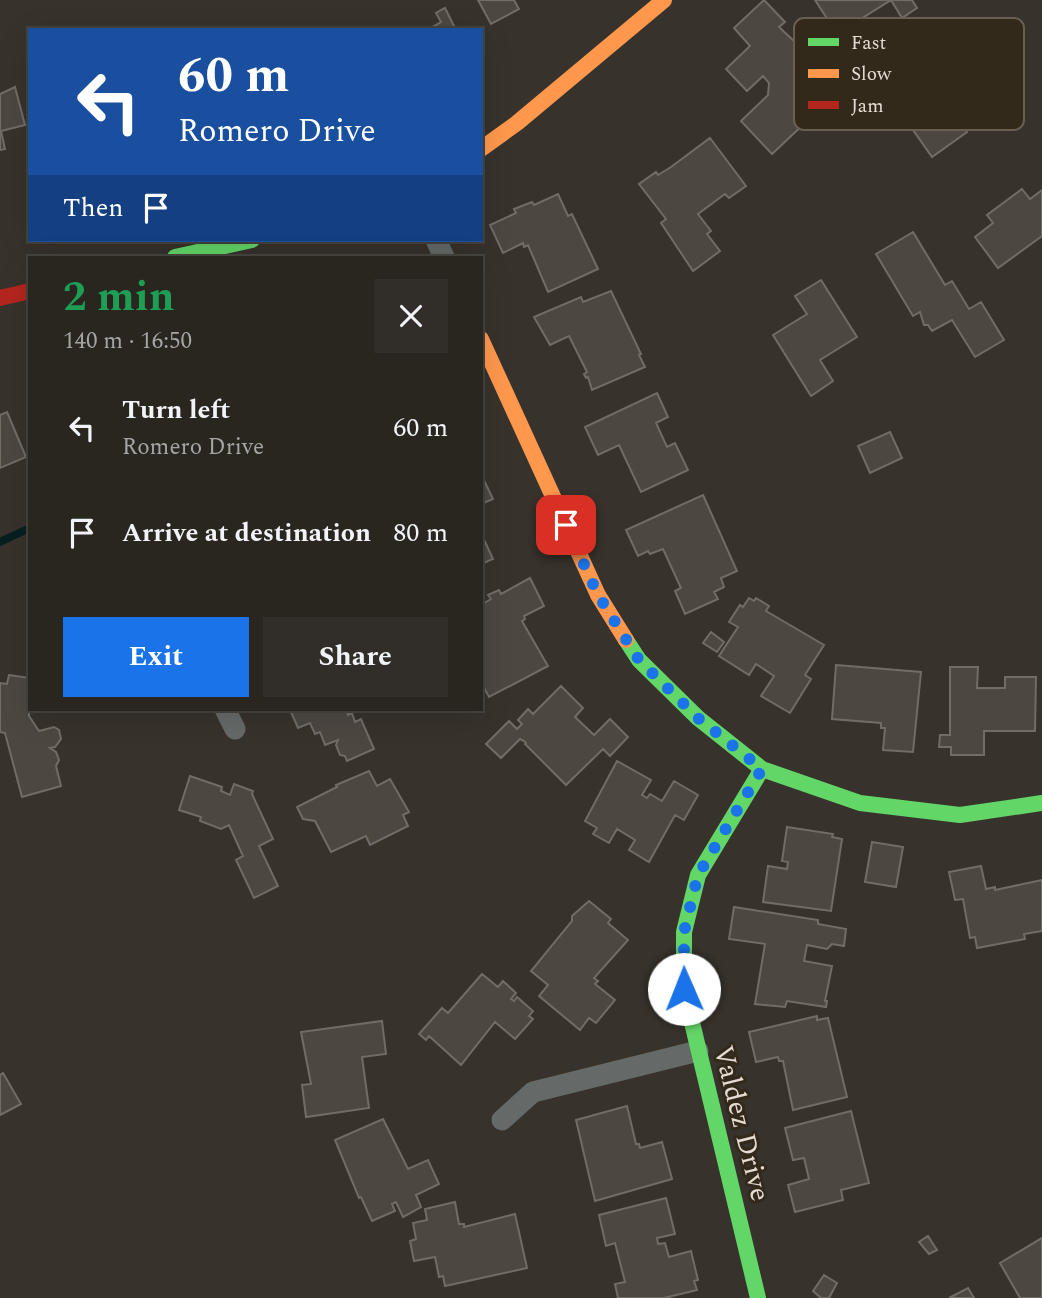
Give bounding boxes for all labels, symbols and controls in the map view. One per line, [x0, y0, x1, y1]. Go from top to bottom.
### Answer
legend [794, 18, 1024, 130]
text: Fast [851, 29, 887, 58]
text: 60 m [178, 39, 289, 114]
icon: left [63, 56, 154, 147]
text: Slow [851, 60, 892, 89]
text: Jam [851, 92, 883, 121]
text: Romero Drive [178, 107, 376, 156]
text: Then [63, 188, 123, 228]
icon: arrive [137, 189, 175, 227]
text: 2 min [63, 266, 175, 329]
button: close [374, 279, 448, 353]
text: 140 m · 16:50 [63, 324, 192, 359]
text: Turn left [122, 390, 230, 430]
text: 60 m [393, 408, 448, 448]
icon: left [63, 409, 101, 447]
text: Romero Drive [122, 430, 264, 465]
pin [536, 495, 596, 555]
icon: arrive [547, 506, 585, 544]
text: Arrive at destination [122, 513, 371, 553]
text: 80 m [393, 513, 448, 553]
icon: arrive [63, 514, 101, 552]
button: Exit [63, 617, 249, 697]
button: Share [263, 617, 448, 697]
position arrow [647, 952, 721, 1026]
street label: Valdez Drive [701, 1041, 782, 1206]

